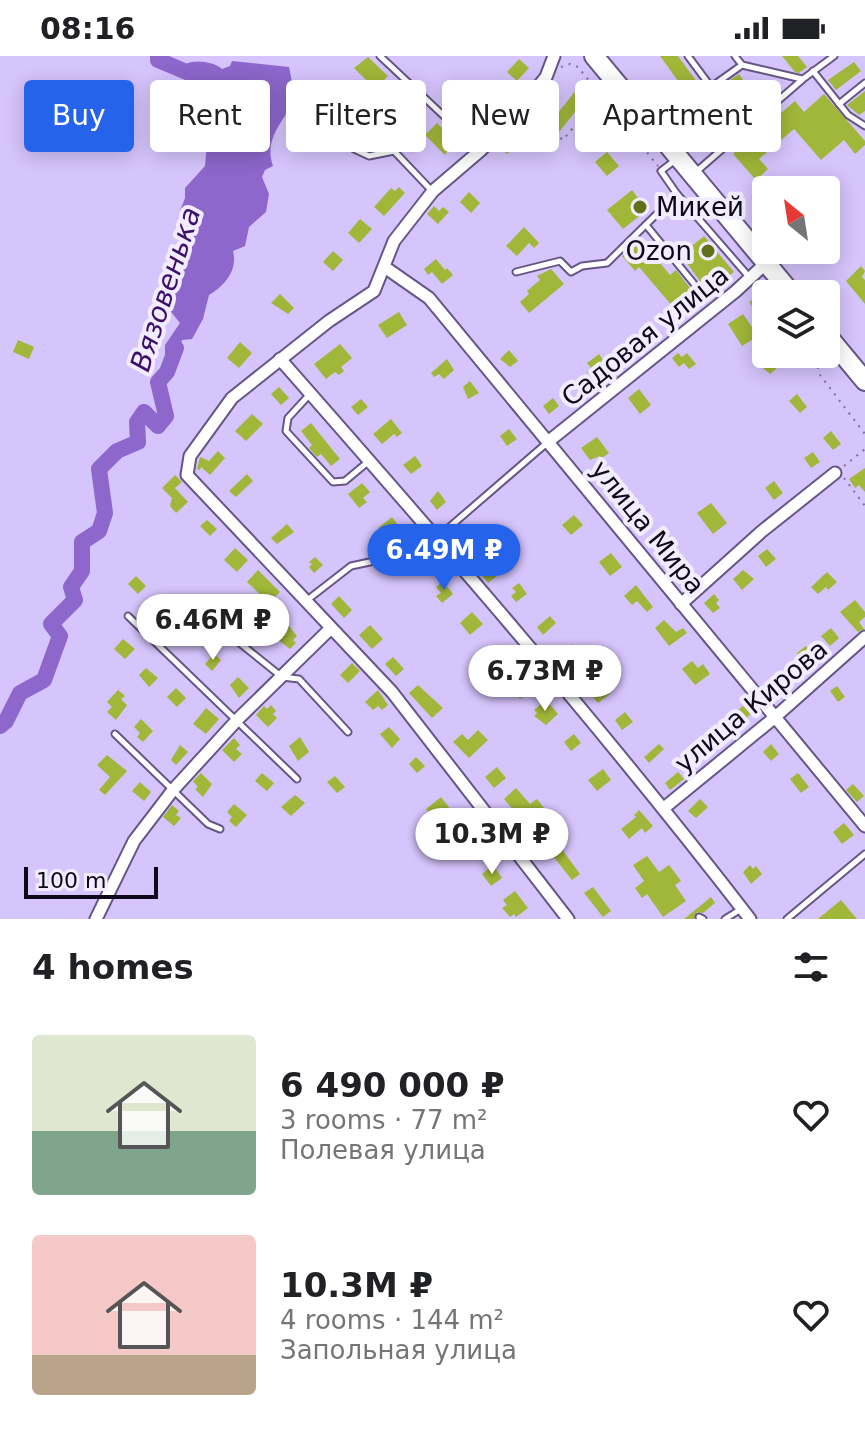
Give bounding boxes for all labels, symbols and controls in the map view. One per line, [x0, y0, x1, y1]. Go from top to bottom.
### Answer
text: 08:16 [40, 11, 136, 46]
chip: Buy [24, 80, 134, 152]
chip: Rent [150, 80, 270, 152]
chip: Filters [286, 80, 426, 152]
chip: New [442, 80, 559, 152]
chip: Apartment [575, 80, 781, 152]
north arrow [752, 176, 840, 264]
map controls [752, 176, 840, 368]
place label: Микей [656, 192, 744, 222]
marker: Микей [631, 198, 649, 216]
water label: Вязовенька [123, 203, 208, 375]
place label: Ozon [626, 236, 692, 266]
marker: Ozon [699, 242, 717, 260]
street label: Садовая улица [556, 260, 734, 412]
button: layers [752, 280, 840, 368]
street label: улица Мира [585, 454, 711, 600]
pin: 6.49M ₽ [370, 524, 518, 592]
text: 6.49M ₽ [385, 535, 503, 565]
pin: 6.46M ₽ [139, 594, 287, 662]
text: 6.46M ₽ [154, 605, 272, 635]
street label: улица Кирова [669, 633, 833, 779]
pin: 6.73M ₽ [471, 645, 619, 713]
text: 6.73M ₽ [486, 656, 604, 686]
pin: 10.3M ₽ [418, 808, 566, 876]
text: 10.3M ₽ [433, 819, 551, 849]
scale bar [24, 863, 158, 899]
text: 100 m [36, 868, 106, 893]
icon: filters [789, 945, 833, 989]
text: 4 homes [32, 947, 194, 987]
text: 6 490 000 ₽ [280, 1065, 505, 1105]
icon: home [96, 1067, 192, 1163]
icon: heart [789, 1093, 833, 1137]
text: 3 rooms · 77 m² [280, 1105, 488, 1135]
text: Полевая улица [280, 1135, 486, 1165]
text: 10.3M ₽ [280, 1265, 433, 1305]
icon: home [96, 1267, 192, 1363]
icon: heart [789, 1293, 833, 1337]
text: 4 rooms · 144 m² [280, 1305, 504, 1335]
text: Запольная улица [280, 1335, 517, 1365]

